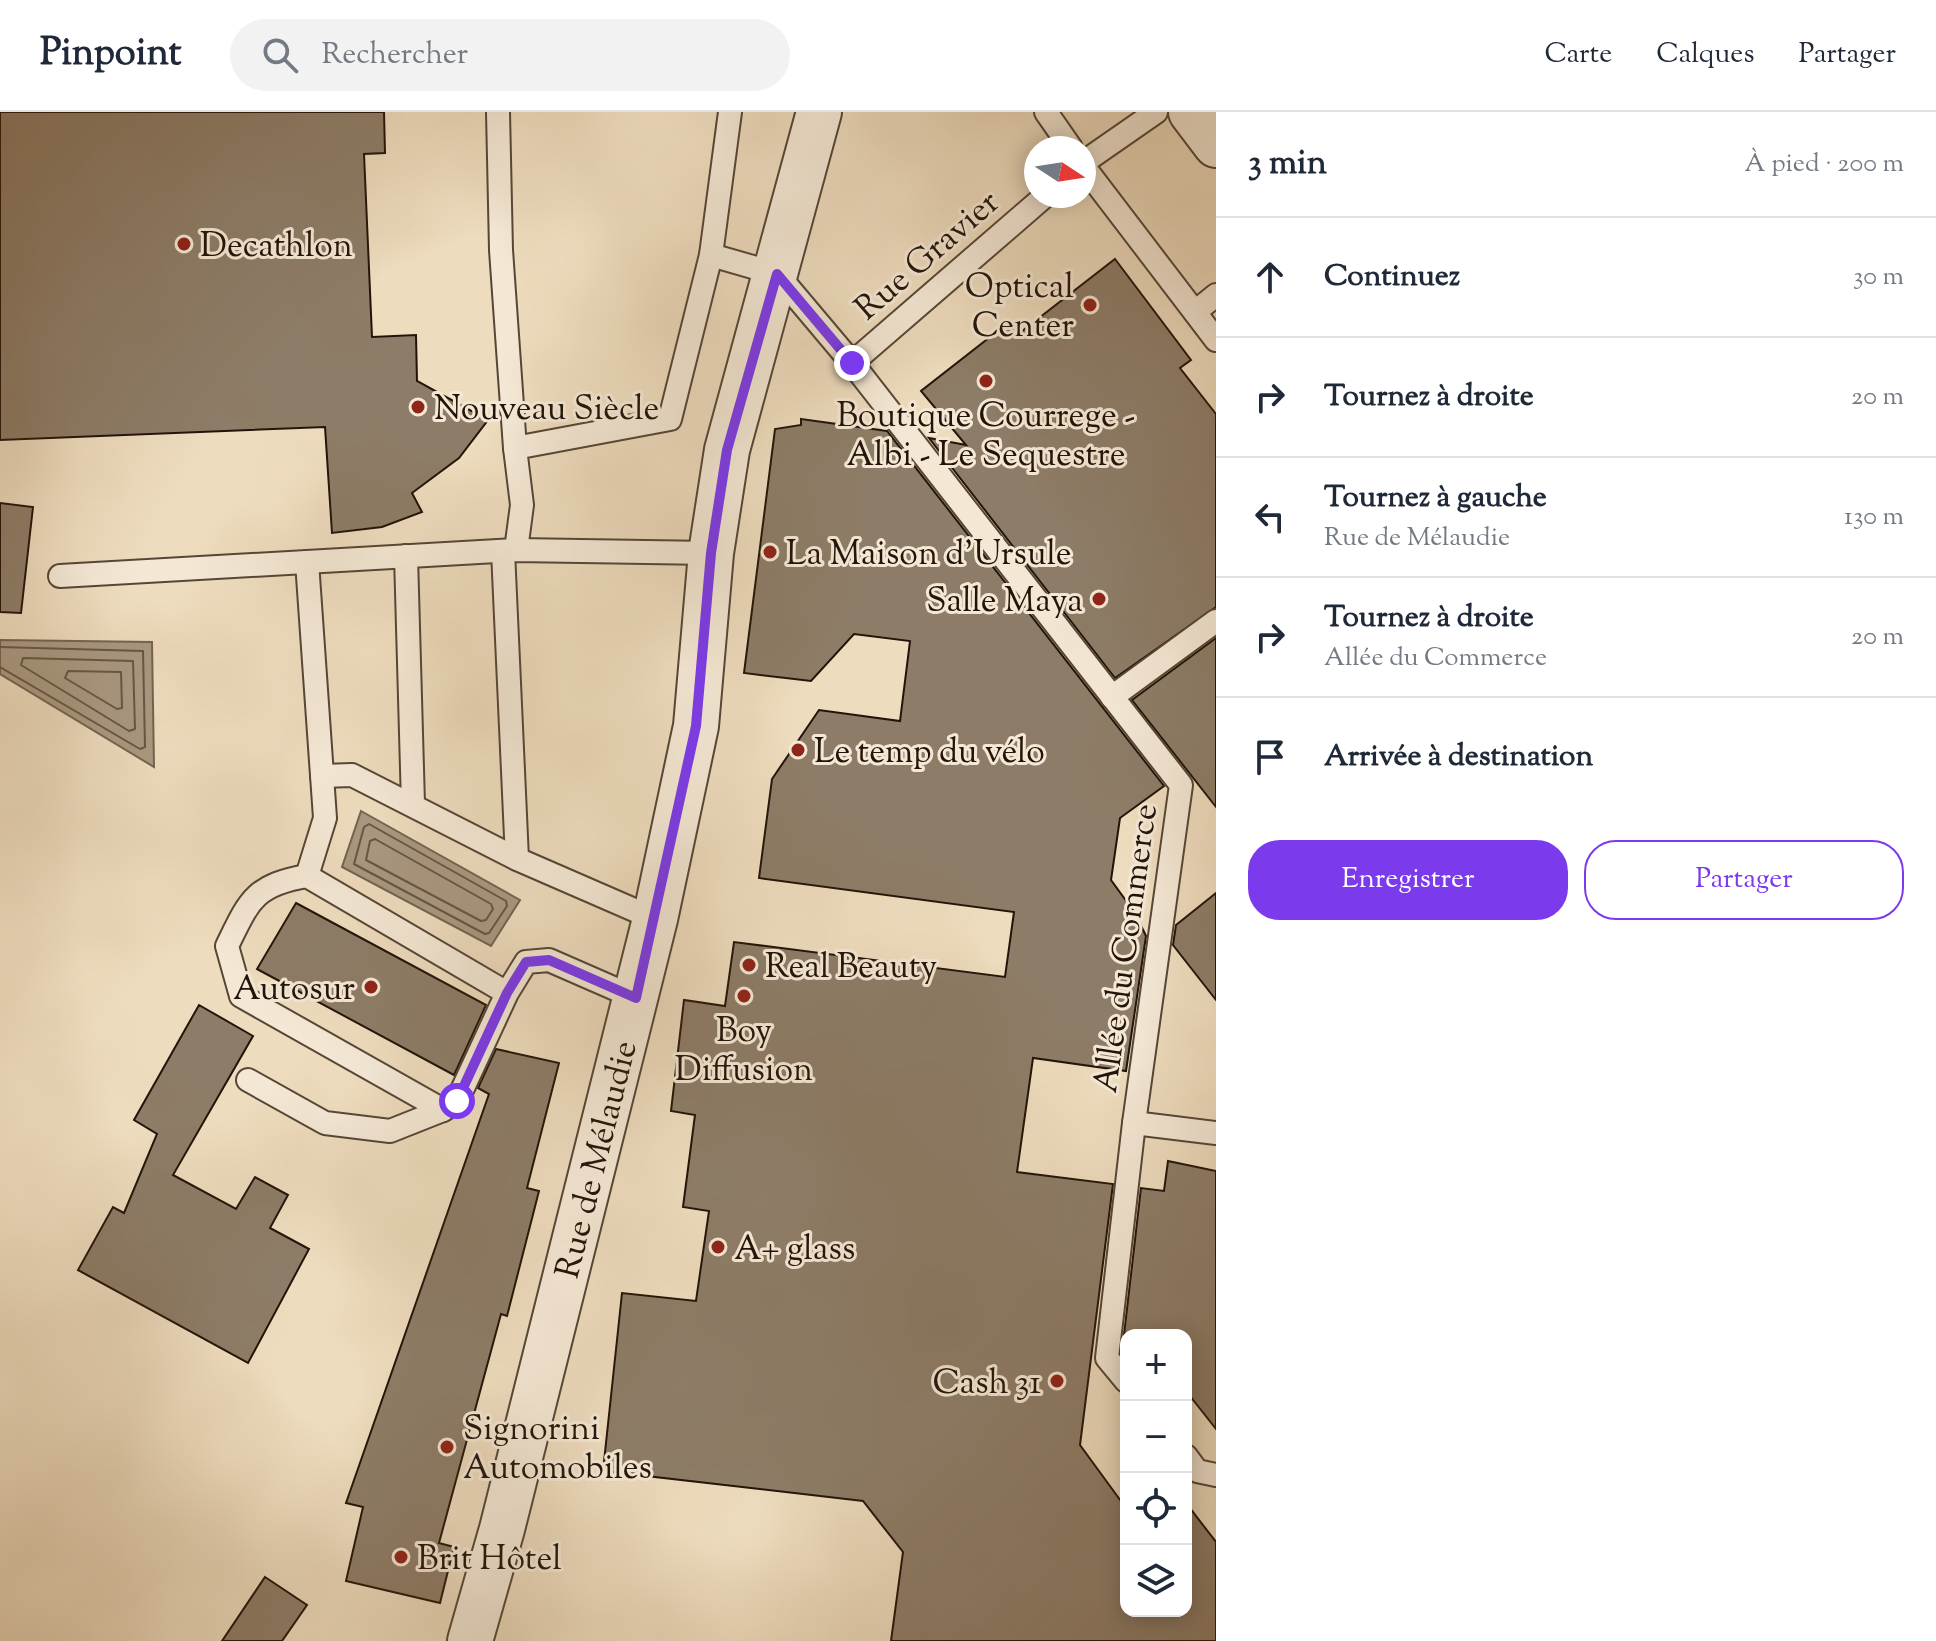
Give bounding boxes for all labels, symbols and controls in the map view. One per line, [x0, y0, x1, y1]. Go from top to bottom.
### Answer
search box [230, 19, 790, 91]
text: Pinpoint [40, 28, 182, 82]
icon: search [258, 33, 302, 77]
text: Rechercher [322, 34, 468, 77]
text: Carte [1544, 35, 1612, 75]
text: Calques [1656, 35, 1754, 75]
text: Partager [1798, 35, 1896, 75]
north arrow [1024, 136, 1096, 208]
text: 3 min [1248, 140, 1327, 189]
text: À pied · 200 m [1745, 146, 1904, 183]
street label: Rue Gravier [845, 180, 1012, 333]
place label: Decathlon [200, 223, 353, 272]
marker: Decathlon [175, 235, 193, 253]
icon: ahead [1248, 255, 1292, 299]
text: Continuez [1324, 256, 1460, 299]
text: 30 m [1853, 259, 1904, 296]
place label: Optical Center [965, 264, 1074, 352]
marker: Optical Center [1081, 296, 1099, 314]
route end [834, 345, 870, 381]
marker: Boutique Courrege - Albi - Le Sequestre [977, 372, 995, 390]
icon: right [1248, 375, 1292, 419]
text: Tournez à droite [1324, 376, 1534, 419]
text: 20 m [1851, 379, 1904, 416]
place label: Nouveau Siècle [434, 386, 659, 435]
place label: Boutique Courrege - Albi - Le Sequestre [836, 393, 1136, 481]
marker: Nouveau Siècle [409, 398, 427, 416]
text: Tournez à gauche [1324, 477, 1547, 520]
icon: left [1248, 495, 1292, 539]
text: 130 m [1844, 499, 1904, 536]
text: Rue de Mélaudie [1324, 520, 1510, 557]
place label: La Maison d'Ursule [786, 531, 1072, 580]
marker: La Maison d'Ursule [761, 543, 779, 561]
place label: Salle Maya [926, 578, 1083, 627]
marker: Salle Maya [1090, 590, 1108, 608]
text: Tournez à droite [1324, 597, 1534, 640]
icon: right [1248, 615, 1292, 659]
text: 20 m [1851, 619, 1904, 656]
text: Allée du Commerce [1324, 640, 1547, 677]
place label: Le temp du vélo [814, 729, 1045, 778]
icon: arrive [1248, 735, 1292, 779]
text: Arrivée à destination [1324, 736, 1593, 779]
marker: Le temp du vélo [789, 741, 807, 759]
street label: Allée du Commerce [1083, 801, 1172, 1096]
button: Enregistrer [1248, 840, 1568, 920]
button: Partager [1584, 840, 1904, 920]
place label: Real Beauty [765, 944, 937, 993]
marker: Real Beauty [740, 956, 758, 974]
place label: Autosur [233, 966, 355, 1015]
marker: Autosur [362, 978, 380, 996]
marker: Boy Diffusion [735, 987, 753, 1005]
place label: Boy Diffusion [675, 1008, 813, 1096]
street label: Rue de Mélaudie [545, 1036, 652, 1284]
route start [439, 1083, 475, 1119]
place label: A+ glass [734, 1226, 855, 1275]
marker: A+ glass [709, 1238, 727, 1256]
map controls [1120, 1329, 1192, 1617]
button: + [1120, 1329, 1192, 1401]
place label: Cash 31 [933, 1360, 1041, 1409]
marker: Cash 31 [1048, 1372, 1066, 1390]
button: − [1120, 1401, 1192, 1473]
place label: Signorini Automobiles [463, 1406, 652, 1494]
marker: Signorini Automobiles [438, 1438, 456, 1456]
button: locate [1120, 1473, 1192, 1545]
place label: Brit Hôtel [417, 1536, 562, 1585]
button: layers [1120, 1545, 1192, 1617]
marker: Brit Hôtel [392, 1548, 410, 1566]

